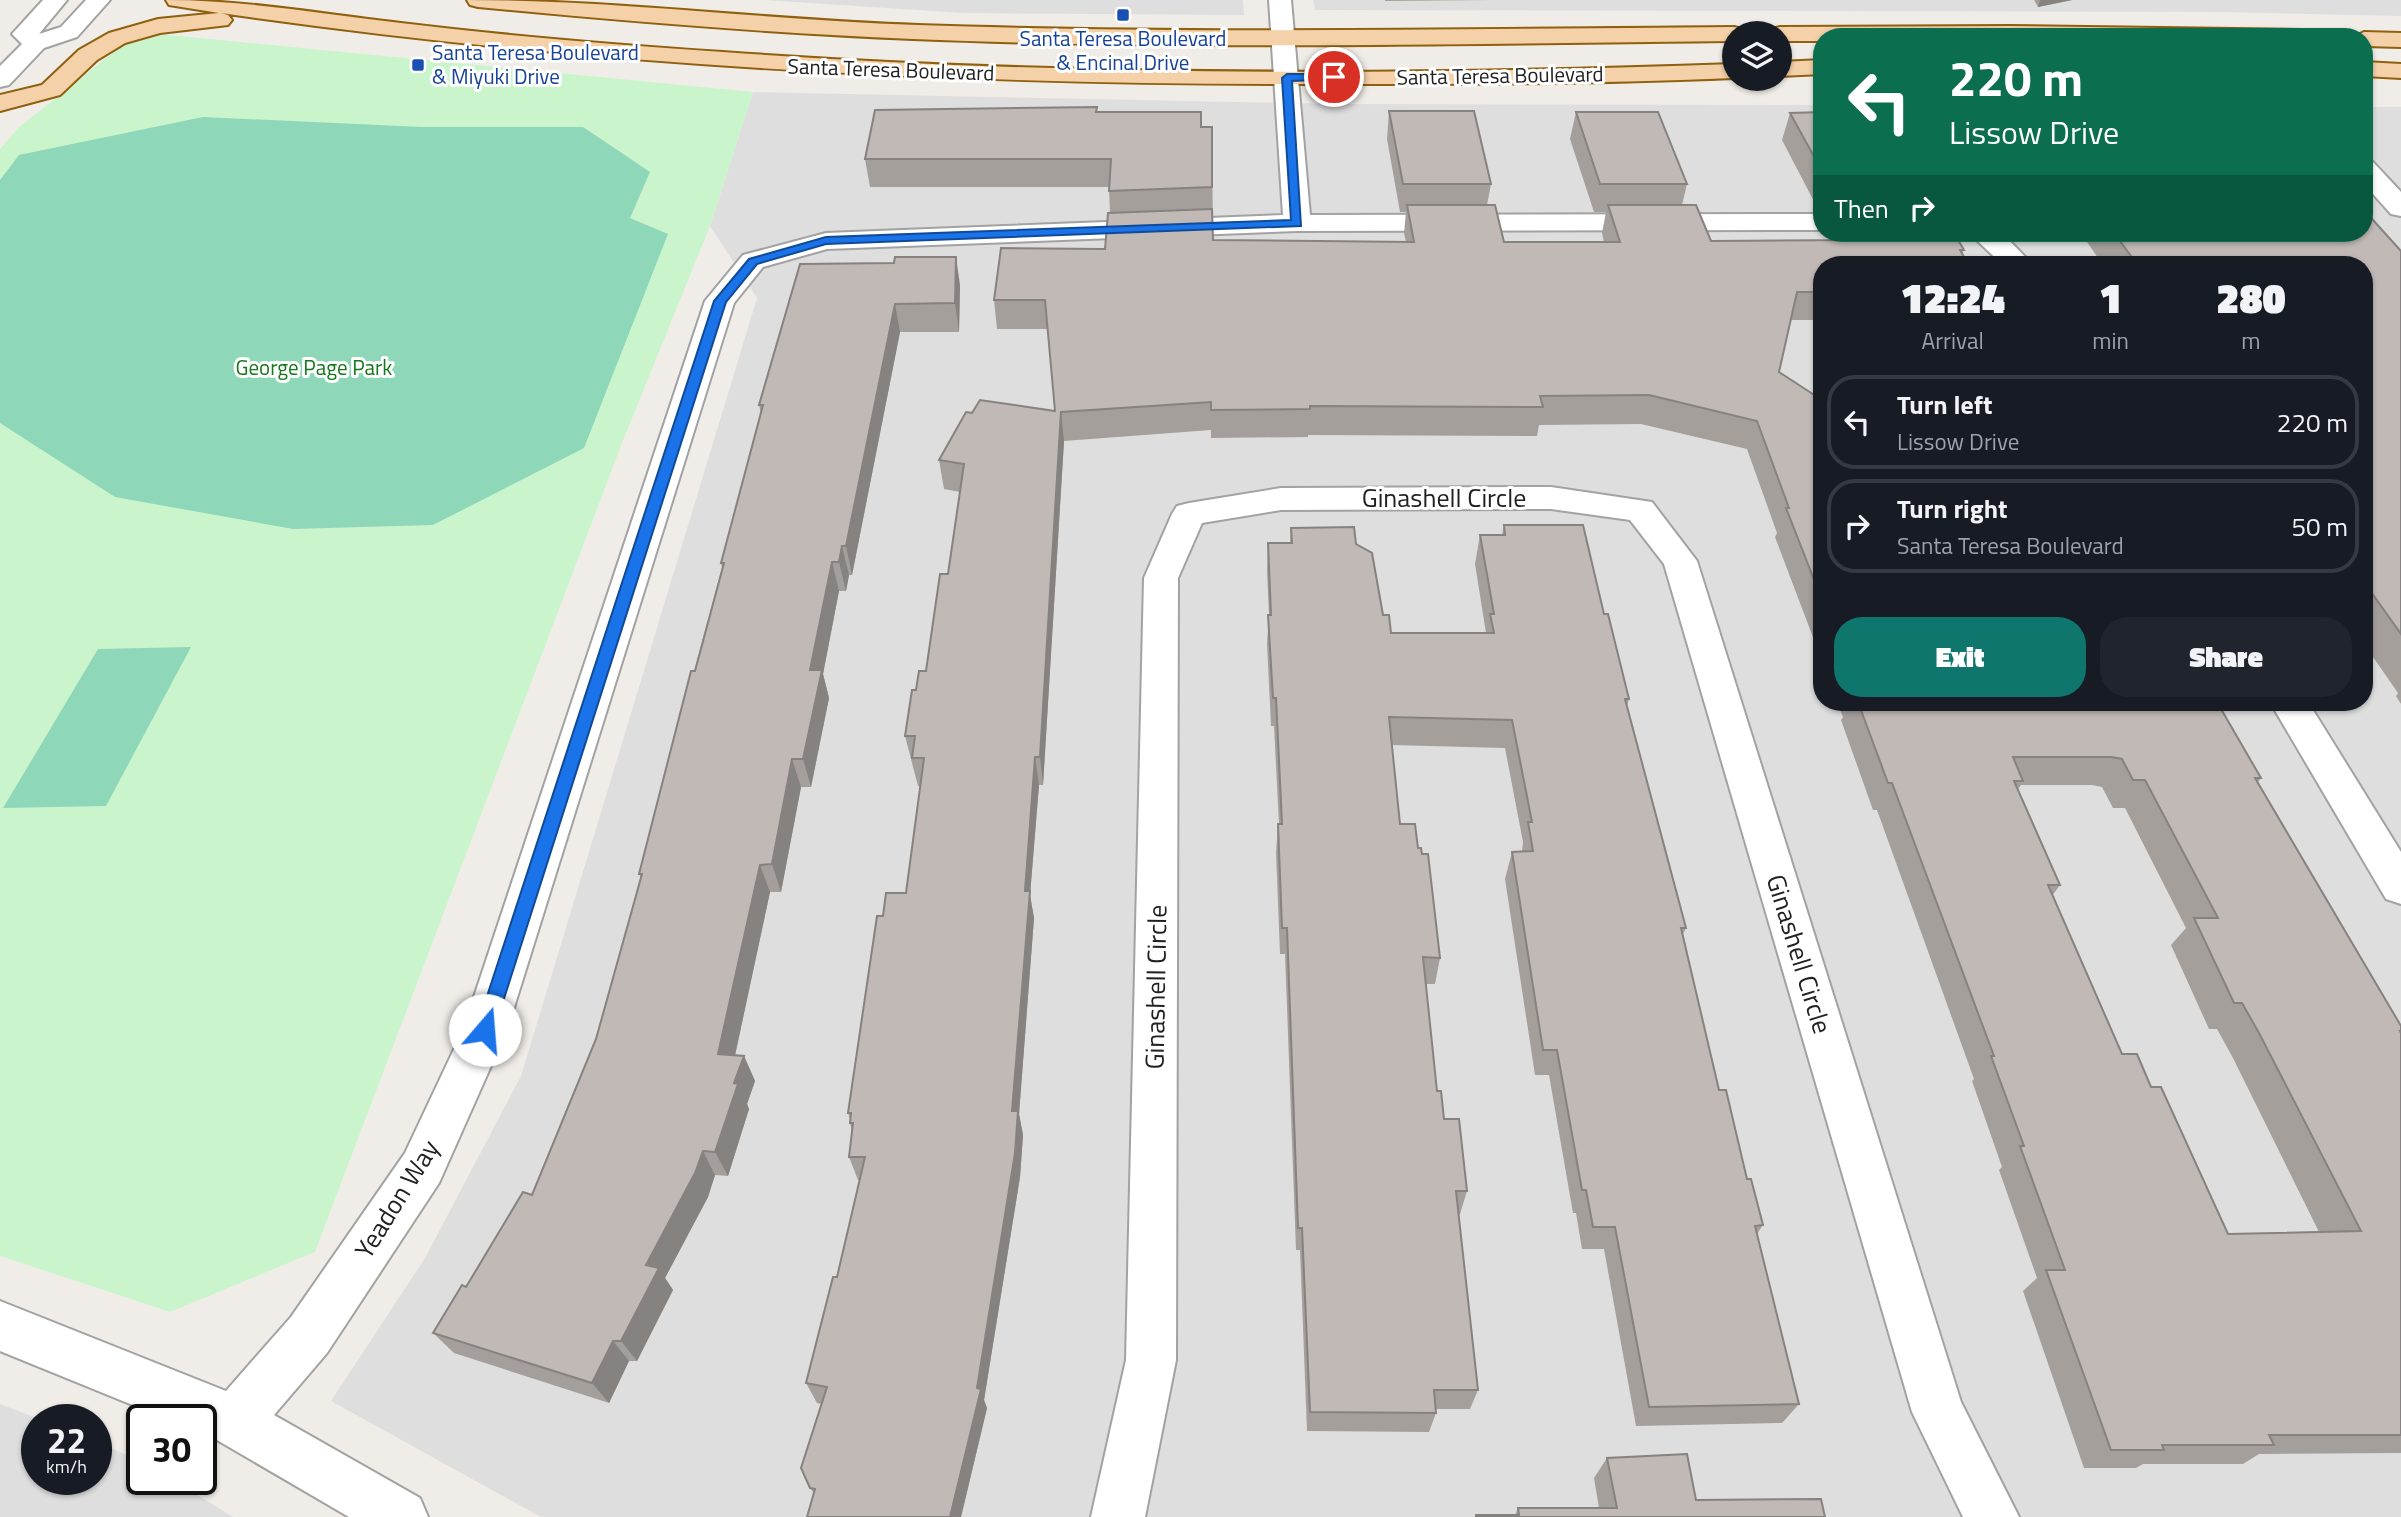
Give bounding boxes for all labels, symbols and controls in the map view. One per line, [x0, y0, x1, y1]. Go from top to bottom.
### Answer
marker: Santa Teresa Boulevard & Encinal Drive [1115, 7, 1131, 23]
map controls [1722, 21, 1792, 91]
button: layers [1722, 21, 1792, 91]
place label: Santa Teresa Boulevard & Encinal Drive [1020, 22, 1226, 78]
place label: Santa Teresa Boulevard & Miyuki Drive [432, 36, 639, 92]
text: 220 m [1949, 40, 2083, 115]
pin [1304, 47, 1364, 107]
street label: Santa Teresa Boulevard [787, 49, 995, 89]
icon: left [1834, 56, 1925, 147]
marker: Santa Teresa Boulevard & Miyuki Drive [410, 57, 426, 73]
street label: Santa Teresa Boulevard [1396, 57, 1604, 93]
icon: arrive [1315, 58, 1353, 96]
text: Lissow Drive [1949, 108, 2119, 156]
text: Then [1834, 189, 1889, 228]
icon: right [1903, 189, 1941, 227]
text: 12:24 [1900, 265, 2005, 329]
text: 1 [2099, 265, 2122, 329]
text: 280 [2216, 265, 2286, 329]
text: Arrival [1921, 323, 1984, 358]
text: min [2092, 323, 2129, 358]
text: m [2241, 323, 2261, 358]
park label: George Page Park [236, 351, 392, 383]
text: Turn left [1897, 385, 1992, 424]
icon: left [1838, 403, 1876, 441]
text: 220 m [2277, 403, 2348, 442]
text: Lissow Drive [1897, 424, 2019, 459]
street label: Ginashell Circle [1362, 478, 1526, 517]
text: Turn right [1897, 489, 2008, 528]
icon: right [1838, 507, 1876, 545]
text: 50 m [2291, 507, 2348, 546]
text: Santa Teresa Boulevard [1897, 528, 2124, 563]
button: Exit [1834, 617, 2086, 697]
button: Share [2100, 617, 2352, 697]
street label: Ginashell Circle [1757, 869, 1842, 1038]
street label: Ginashell Circle [1135, 904, 1176, 1070]
position arrow [448, 993, 522, 1067]
street label: Yeadon Way [345, 1132, 449, 1266]
speed limit sign: 30 [126, 1404, 217, 1495]
text: 22 [47, 1413, 86, 1467]
text: km/h [46, 1453, 87, 1480]

